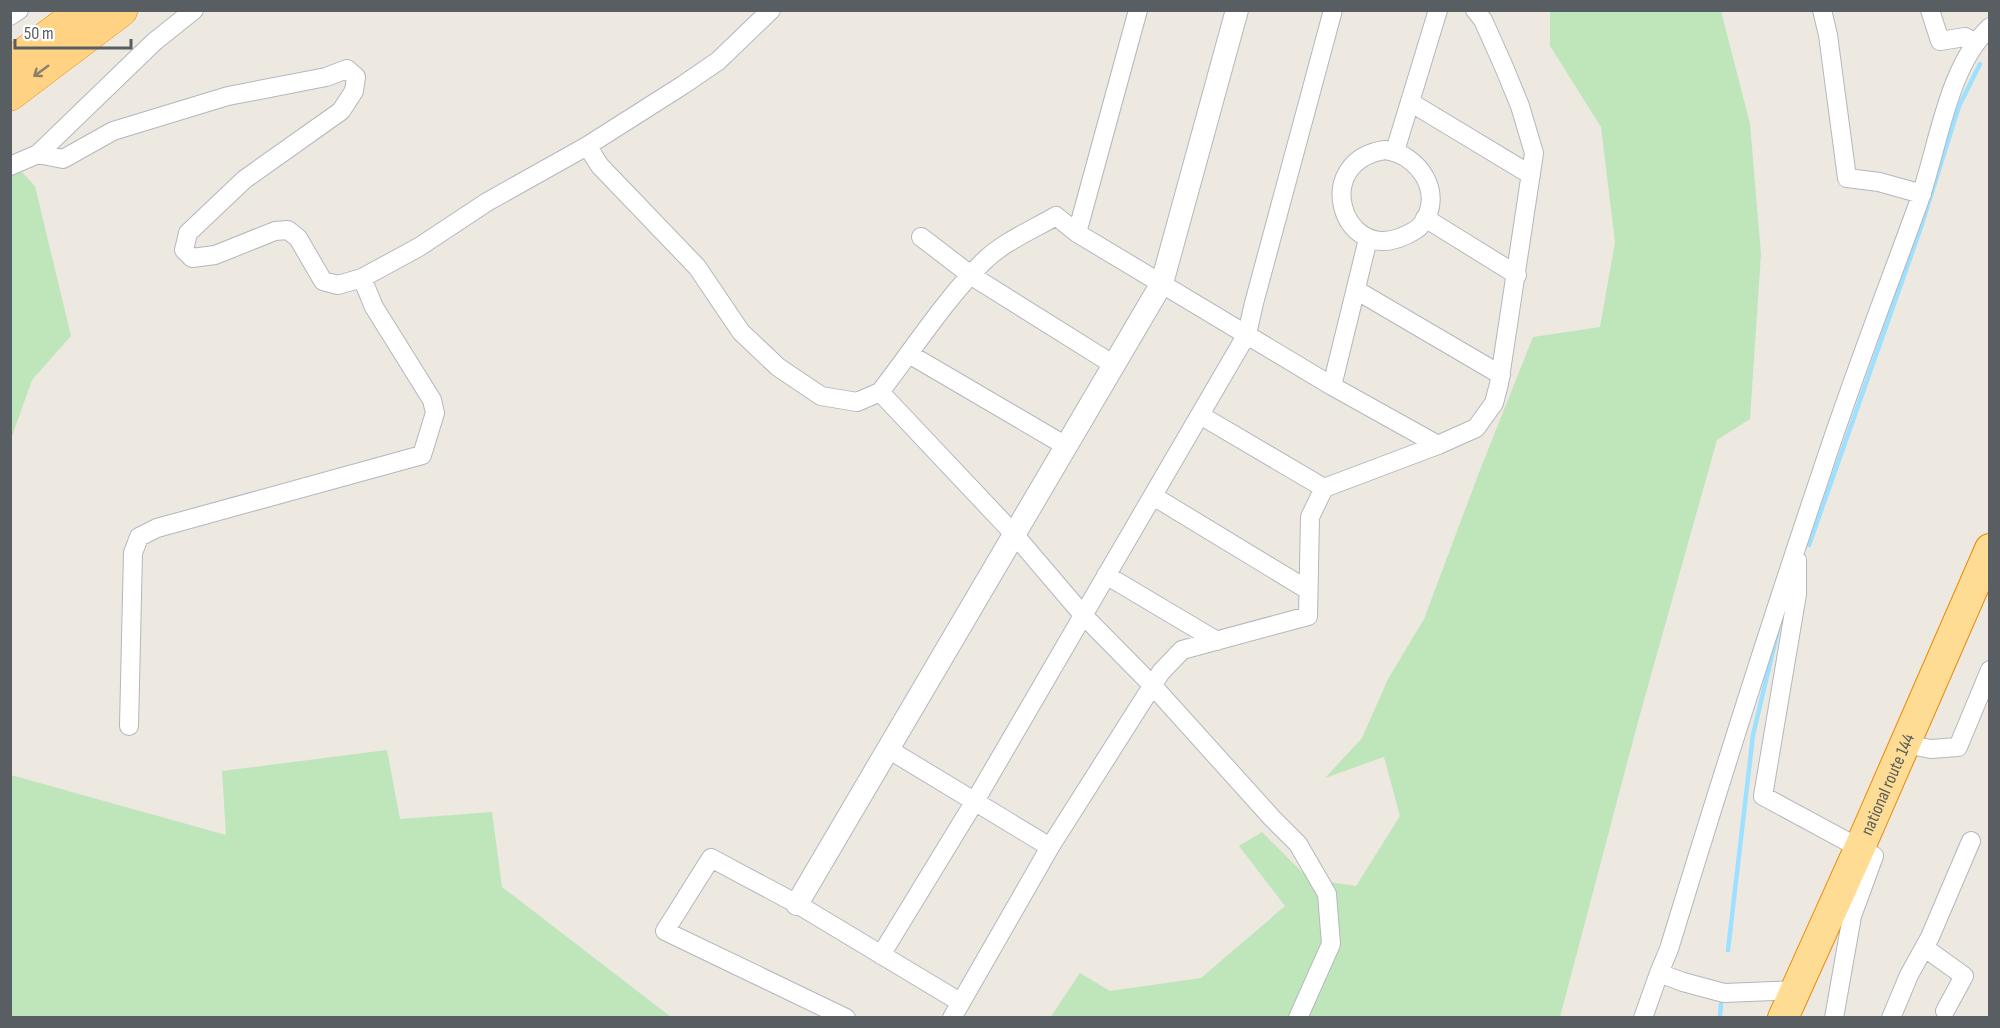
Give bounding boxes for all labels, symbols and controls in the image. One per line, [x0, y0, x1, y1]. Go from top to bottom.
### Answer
scale bar [15, 12, 130, 50]
text: 50 m [24, 23, 54, 44]
one-way arrow [34, 65, 50, 77]
street label: national route 144 [1856, 730, 1919, 838]

